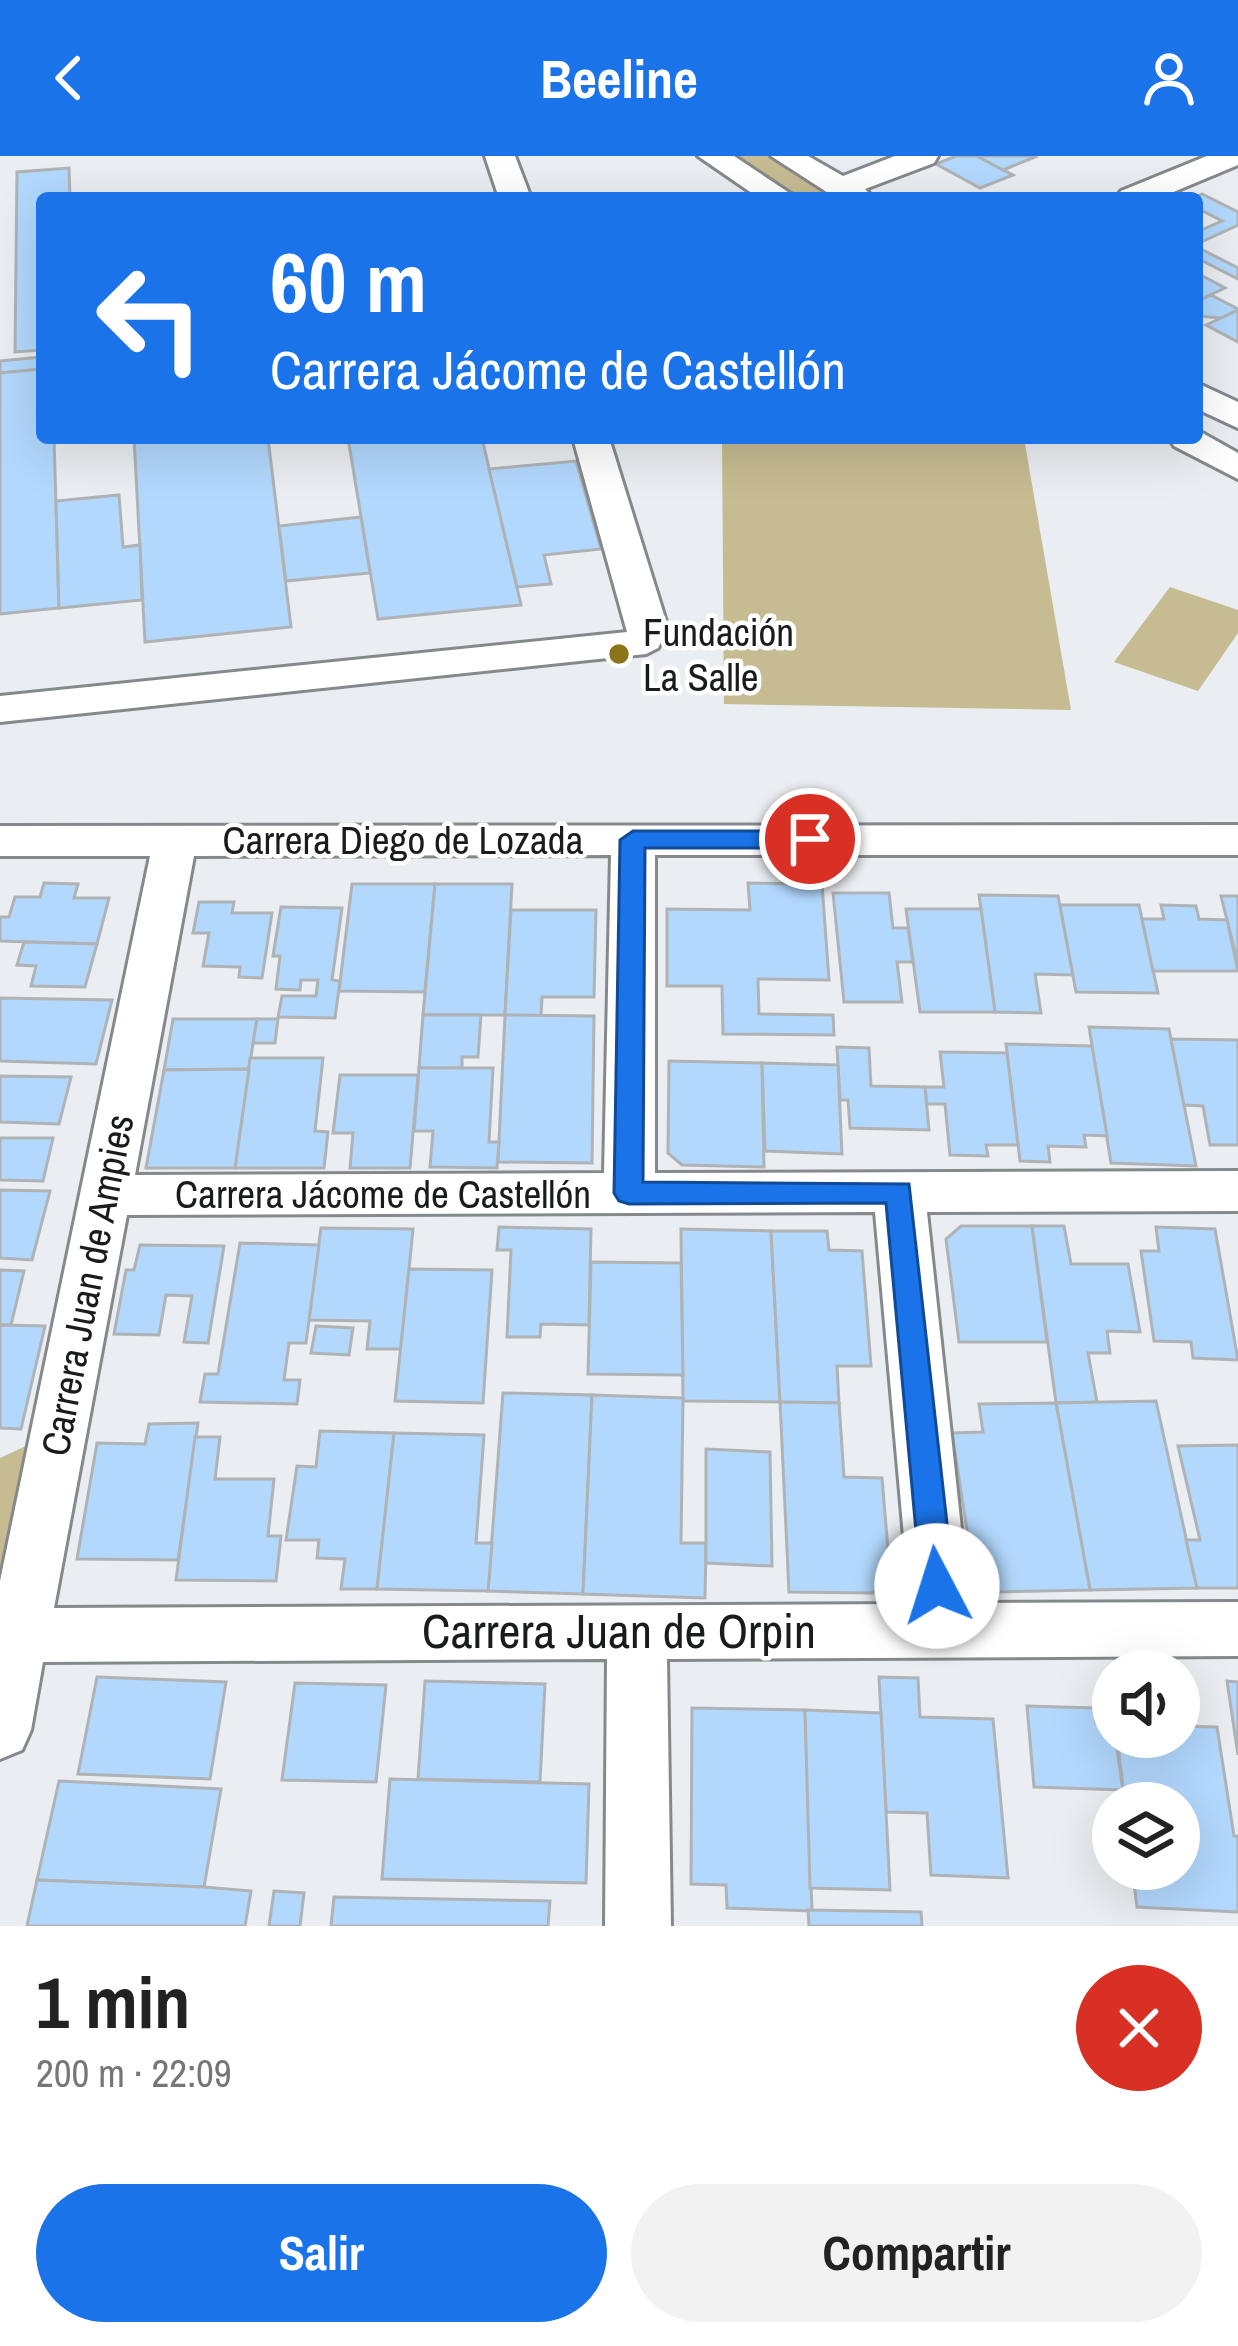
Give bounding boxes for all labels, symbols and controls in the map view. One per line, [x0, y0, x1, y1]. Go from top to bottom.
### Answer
text: Beeline [540, 42, 698, 115]
icon: back [36, 45, 102, 111]
icon: person [1136, 45, 1202, 111]
text: 60 m [270, 225, 427, 338]
icon: left [72, 240, 228, 396]
text: Carrera Jácome de Castellón [270, 333, 846, 406]
place label: Fundación La Salle [643, 606, 794, 703]
marker: Fundación La Salle [606, 641, 632, 667]
pin [759, 788, 861, 890]
icon: arrive [777, 806, 843, 872]
street label: Carrera Diego de Lozada [223, 814, 584, 866]
street label: Carrera Juan de Ampies [28, 1110, 146, 1460]
street label: Carrera Jácome de Castellón [175, 1168, 591, 1220]
position arrow [874, 1523, 1000, 1649]
street label: Carrera Juan de Orpin [422, 1598, 816, 1663]
map controls [1092, 1650, 1200, 1890]
button: sound [1092, 1650, 1200, 1758]
button: layers [1092, 1782, 1200, 1890]
text: 1 min [36, 1953, 190, 2050]
button: close [1076, 1965, 1202, 2091]
text: 200 m · 22:09 [36, 2047, 232, 2099]
button: Salir [36, 2184, 607, 2322]
button: Compartir [631, 2184, 1202, 2322]

